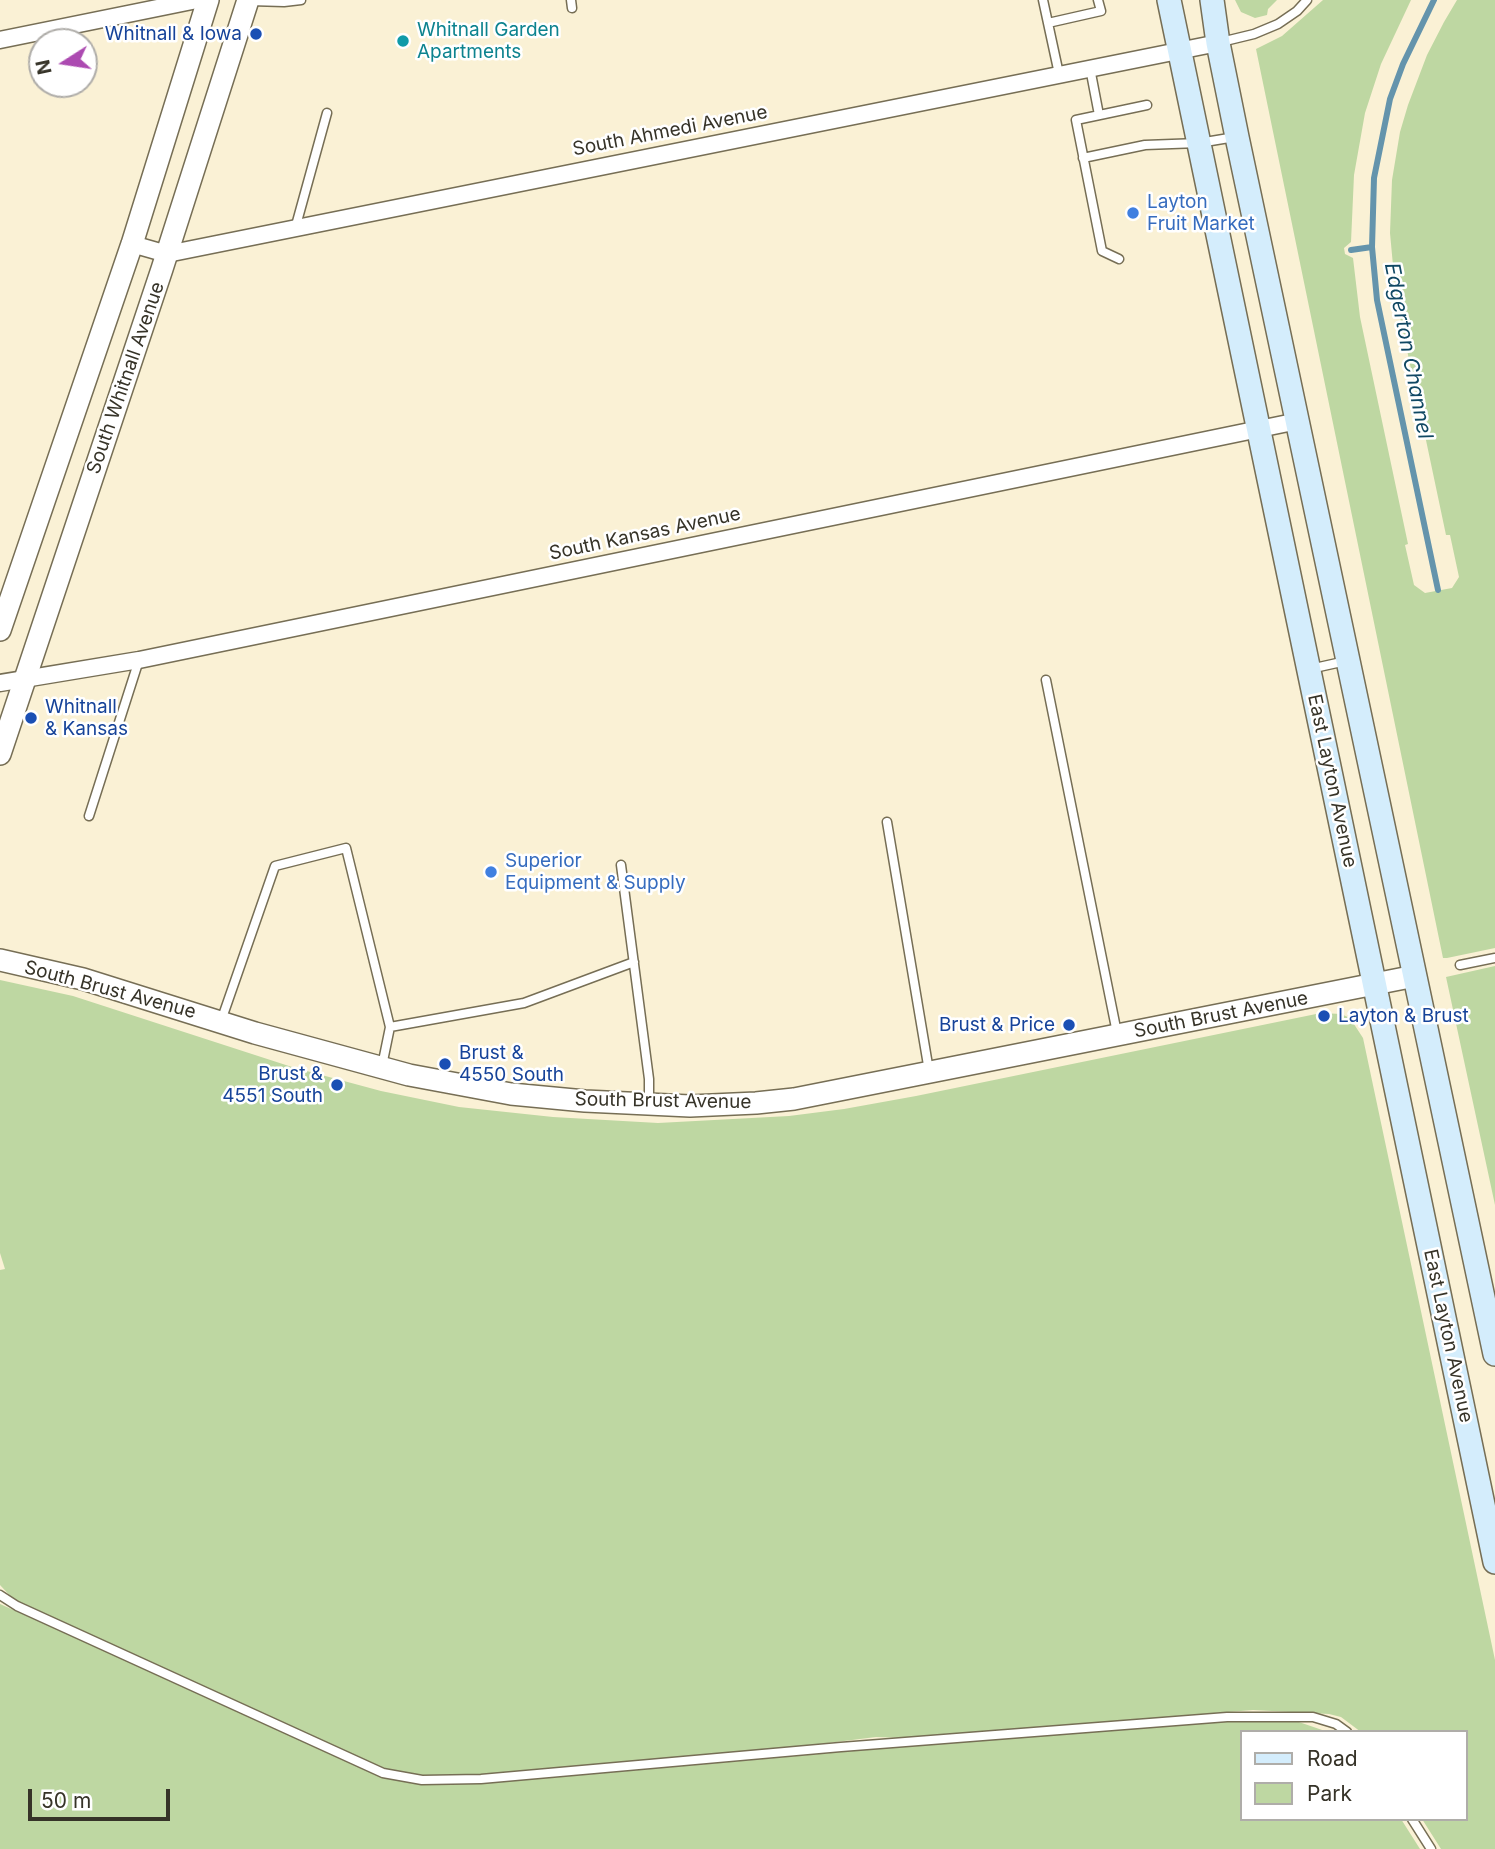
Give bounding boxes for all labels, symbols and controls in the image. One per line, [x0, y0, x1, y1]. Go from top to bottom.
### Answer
place label: Whitnall Garden Apartments [417, 19, 560, 63]
place label: Whitnall & Iowa [105, 23, 242, 45]
marker: Whitnall & Iowa [248, 26, 264, 42]
north arrow [28, 28, 98, 98]
marker: Whitnall Garden Apartments [395, 33, 411, 49]
text: N [31, 58, 57, 77]
street label: South Ahmedi Avenue [571, 101, 769, 161]
place label: Layton Fruit Market [1147, 191, 1255, 235]
marker: Layton Fruit Market [1125, 205, 1141, 221]
water label: Edgerton Channel [1379, 261, 1437, 441]
street label: South Whitnall Avenue [82, 279, 170, 477]
street label: South Kansas Avenue [547, 503, 743, 565]
street label: East Layton Avenue [1303, 692, 1361, 870]
place label: Whitnall & Kansas [45, 696, 128, 740]
marker: Whitnall & Kansas [23, 710, 39, 726]
place label: Superior Equipment & Supply [505, 850, 686, 894]
marker: Superior Equipment & Supply [483, 864, 499, 880]
street label: South Brust Avenue [22, 956, 198, 1024]
street label: South Brust Avenue [1132, 987, 1310, 1043]
place label: Layton & Brust [1338, 1005, 1469, 1027]
marker: Layton & Brust [1316, 1008, 1332, 1024]
place label: Brust & Price [939, 1014, 1055, 1036]
marker: Brust & Price [1061, 1017, 1077, 1033]
place label: Brust & 4550 South [459, 1042, 564, 1086]
marker: Brust & 4550 South [437, 1056, 453, 1072]
place label: Brust & 4551 South [222, 1063, 323, 1107]
marker: Brust & 4551 South [329, 1077, 345, 1093]
street label: South Brust Avenue [574, 1088, 752, 1114]
street label: East Layton Avenue [1419, 1247, 1477, 1425]
legend [1240, 1730, 1467, 1821]
text: Road [1307, 1746, 1358, 1771]
scale bar [32, 1776, 173, 1820]
text: Park [1307, 1781, 1352, 1806]
text: 50 m [41, 1788, 91, 1813]

